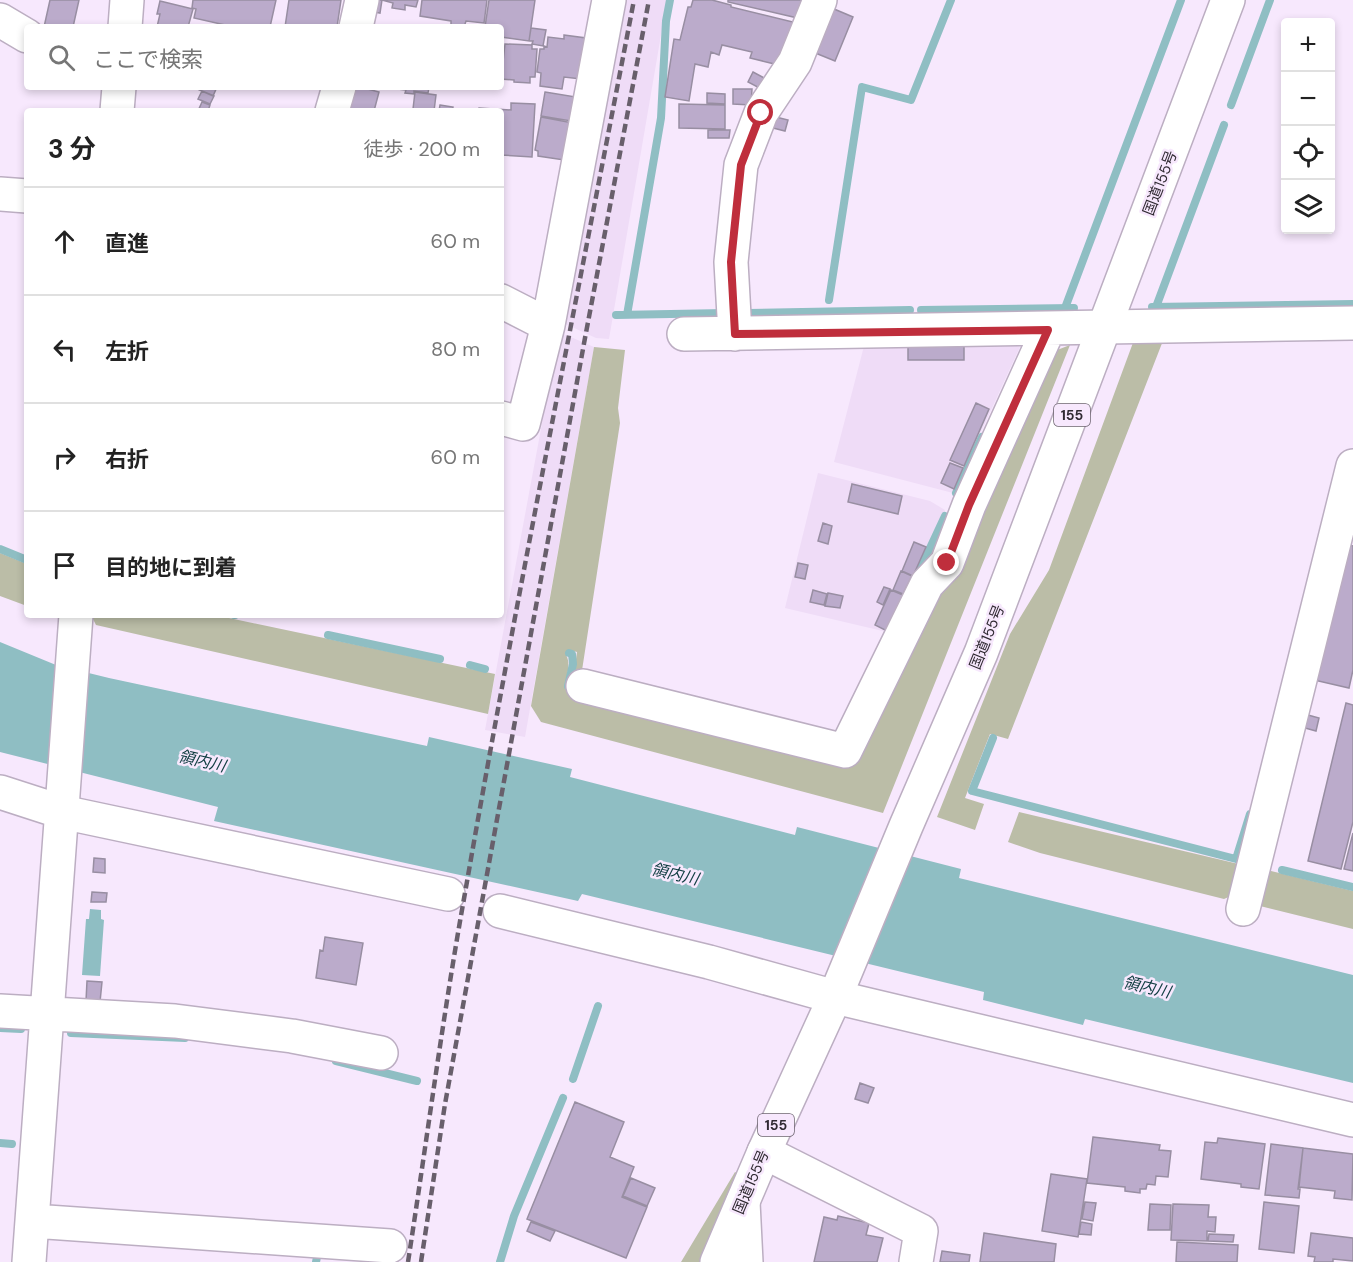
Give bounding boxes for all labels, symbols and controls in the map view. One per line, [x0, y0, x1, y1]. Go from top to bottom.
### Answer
map controls [1281, 18, 1335, 234]
button: + [1281, 18, 1335, 72]
search box [24, 24, 504, 90]
icon: search [45, 41, 78, 74]
text: ここで検索 [93, 45, 203, 74]
button: − [1281, 72, 1335, 126]
route start [747, 99, 773, 125]
button: locate [1281, 126, 1335, 180]
text: 3 分 [48, 132, 96, 166]
text: 徒歩 · 200 m [364, 136, 480, 162]
street label: 国道155号 [1138, 148, 1182, 218]
button: layers [1281, 180, 1335, 234]
icon: ahead [48, 225, 81, 258]
text: 60 m [431, 228, 480, 254]
text: 直進 [105, 229, 149, 258]
icon: left [48, 333, 81, 366]
text: 80 m [431, 336, 480, 362]
text: 左折 [105, 337, 149, 366]
road number: 155 [1054, 404, 1090, 426]
icon: right [48, 441, 81, 474]
text: 60 m [431, 444, 480, 470]
text: 右折 [105, 445, 149, 474]
icon: arrive [48, 549, 81, 582]
route end [933, 549, 959, 575]
text: 目的地に到着 [105, 553, 237, 582]
street label: 国道155号 [965, 602, 1009, 672]
water label: 領内川 [176, 745, 230, 777]
water label: 領内川 [649, 858, 703, 890]
water label: 領内川 [1121, 971, 1175, 1003]
road number: 155 [758, 1114, 794, 1136]
street label: 国道155号 [729, 1147, 773, 1217]

